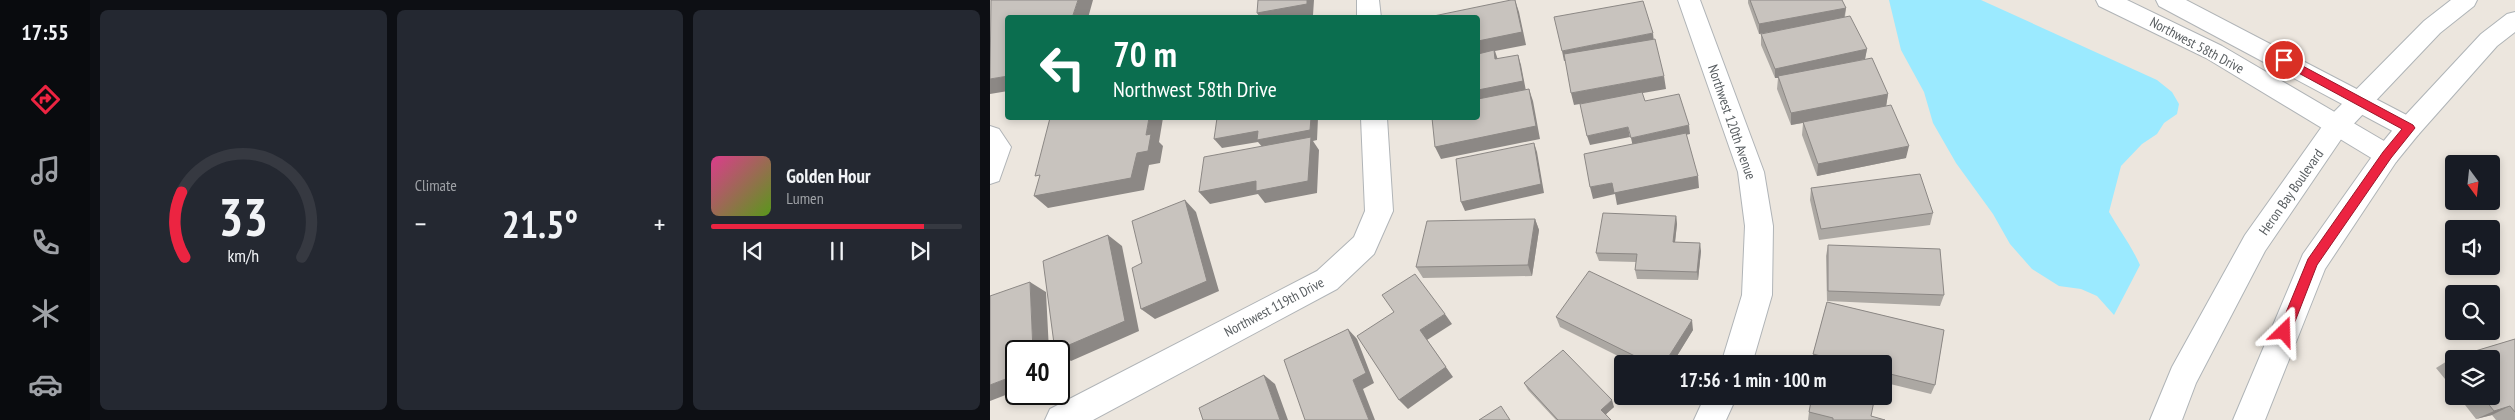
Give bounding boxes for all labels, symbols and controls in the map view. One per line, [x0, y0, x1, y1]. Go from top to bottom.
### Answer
street label: Northwest 58th Drive [2147, 13, 2247, 78]
text: 17:55 [21, 18, 69, 46]
text: 70 m [1113, 31, 1177, 77]
icon: left [1030, 35, 1095, 100]
pin [2263, 39, 2305, 81]
icon: arrive [2270, 46, 2298, 74]
street label: Northwest 120th Avenue [1704, 62, 1760, 182]
text: Northwest 58th Drive [1113, 75, 1277, 103]
icon: directions [28, 82, 63, 117]
street label: Heron Bay Boulevard [2255, 146, 2327, 238]
icon: music [28, 153, 63, 188]
north arrow [2445, 155, 2500, 210]
map controls [2445, 155, 2500, 405]
text: Golden Hour [786, 164, 871, 188]
text: Climate [415, 175, 457, 195]
text: 33 [218, 183, 268, 250]
text: Lumen [786, 188, 824, 208]
text: 21.5° [502, 199, 578, 248]
text: − [415, 205, 426, 242]
text: + [654, 205, 665, 242]
button: sound [2445, 220, 2500, 275]
icon: phone [28, 225, 63, 260]
icon: previous [739, 237, 767, 265]
icon: pause [823, 237, 851, 265]
icon: next [906, 237, 934, 265]
text: km/h [227, 244, 259, 267]
street label: Northwest 119th Drive [1221, 273, 1327, 341]
button: search [2445, 285, 2500, 340]
icon: climate [28, 296, 63, 331]
position arrow [2257, 305, 2309, 357]
speed limit sign: 40 [1005, 340, 1070, 405]
button: layers [2445, 350, 2500, 405]
icon: car [28, 367, 63, 402]
text: 17:56 · 1 min · 100 m [1680, 368, 1826, 392]

